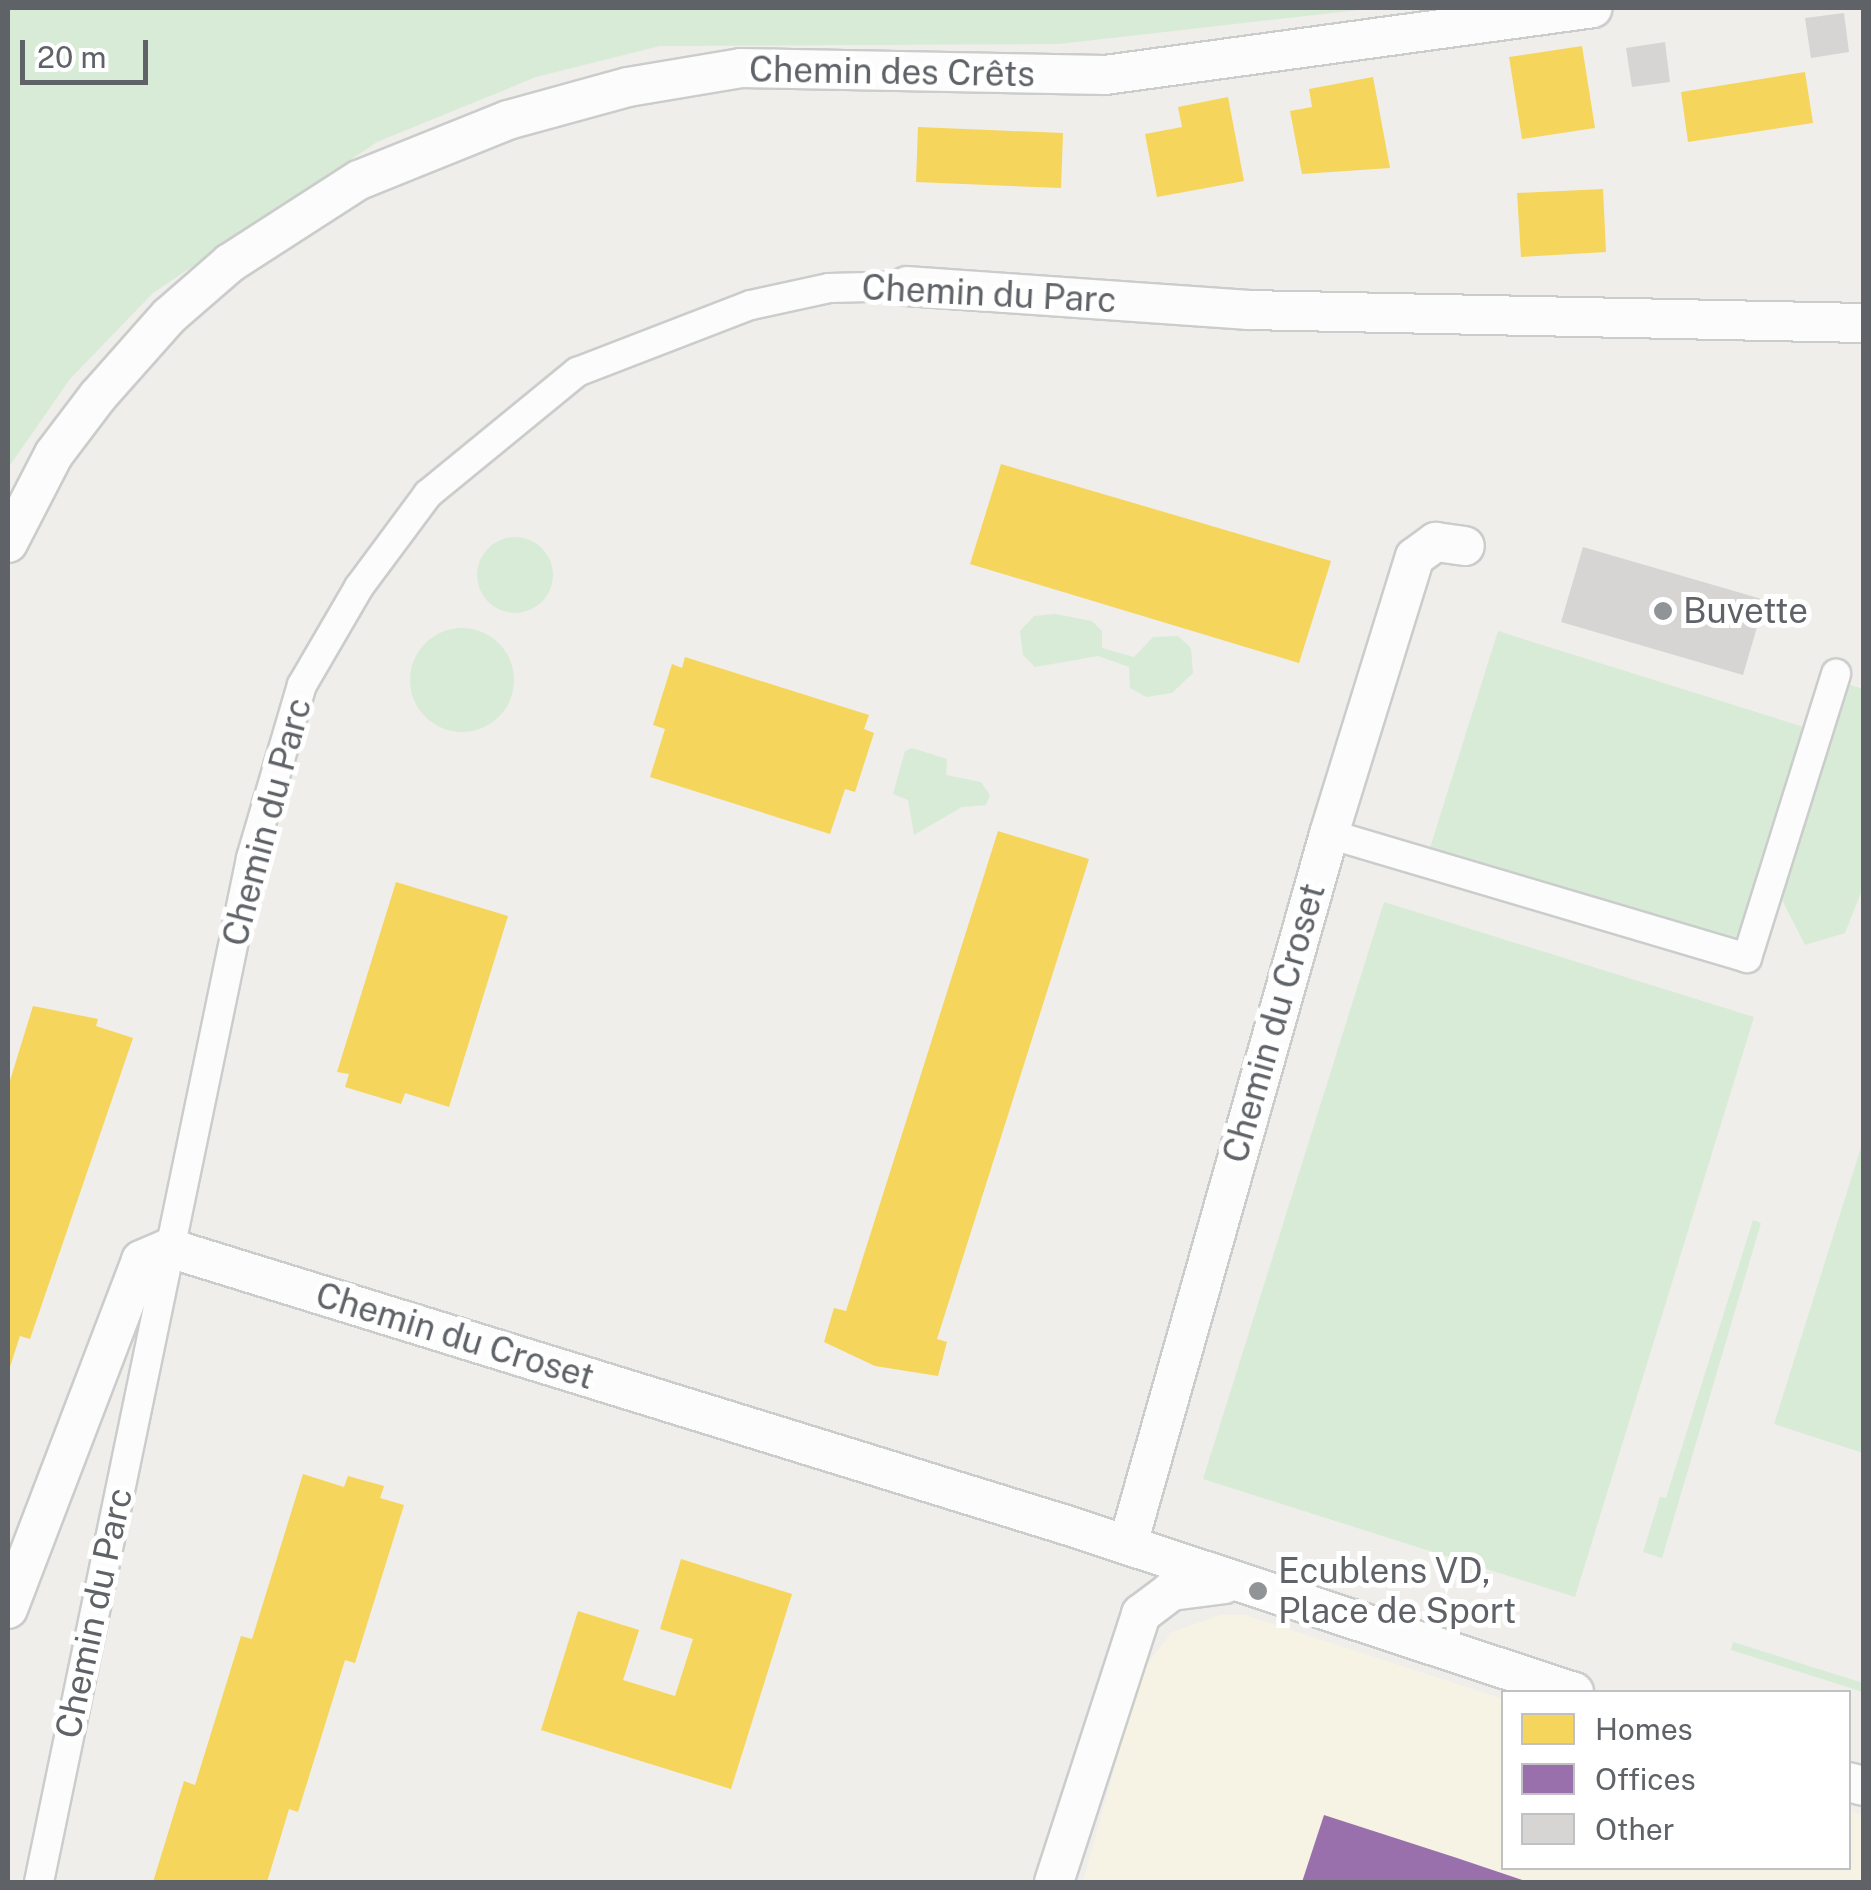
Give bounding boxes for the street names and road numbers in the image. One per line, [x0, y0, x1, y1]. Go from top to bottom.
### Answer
street label: Chemin des Crêts [748, 49, 1036, 95]
street label: Chemin du Parc [860, 266, 1118, 322]
street label: Chemin du Parc [214, 693, 320, 951]
street label: Chemin du Croset [1214, 878, 1334, 1168]
street label: Chemin du Croset [311, 1274, 599, 1398]
street label: Chemin du Parc [47, 1484, 141, 1742]

